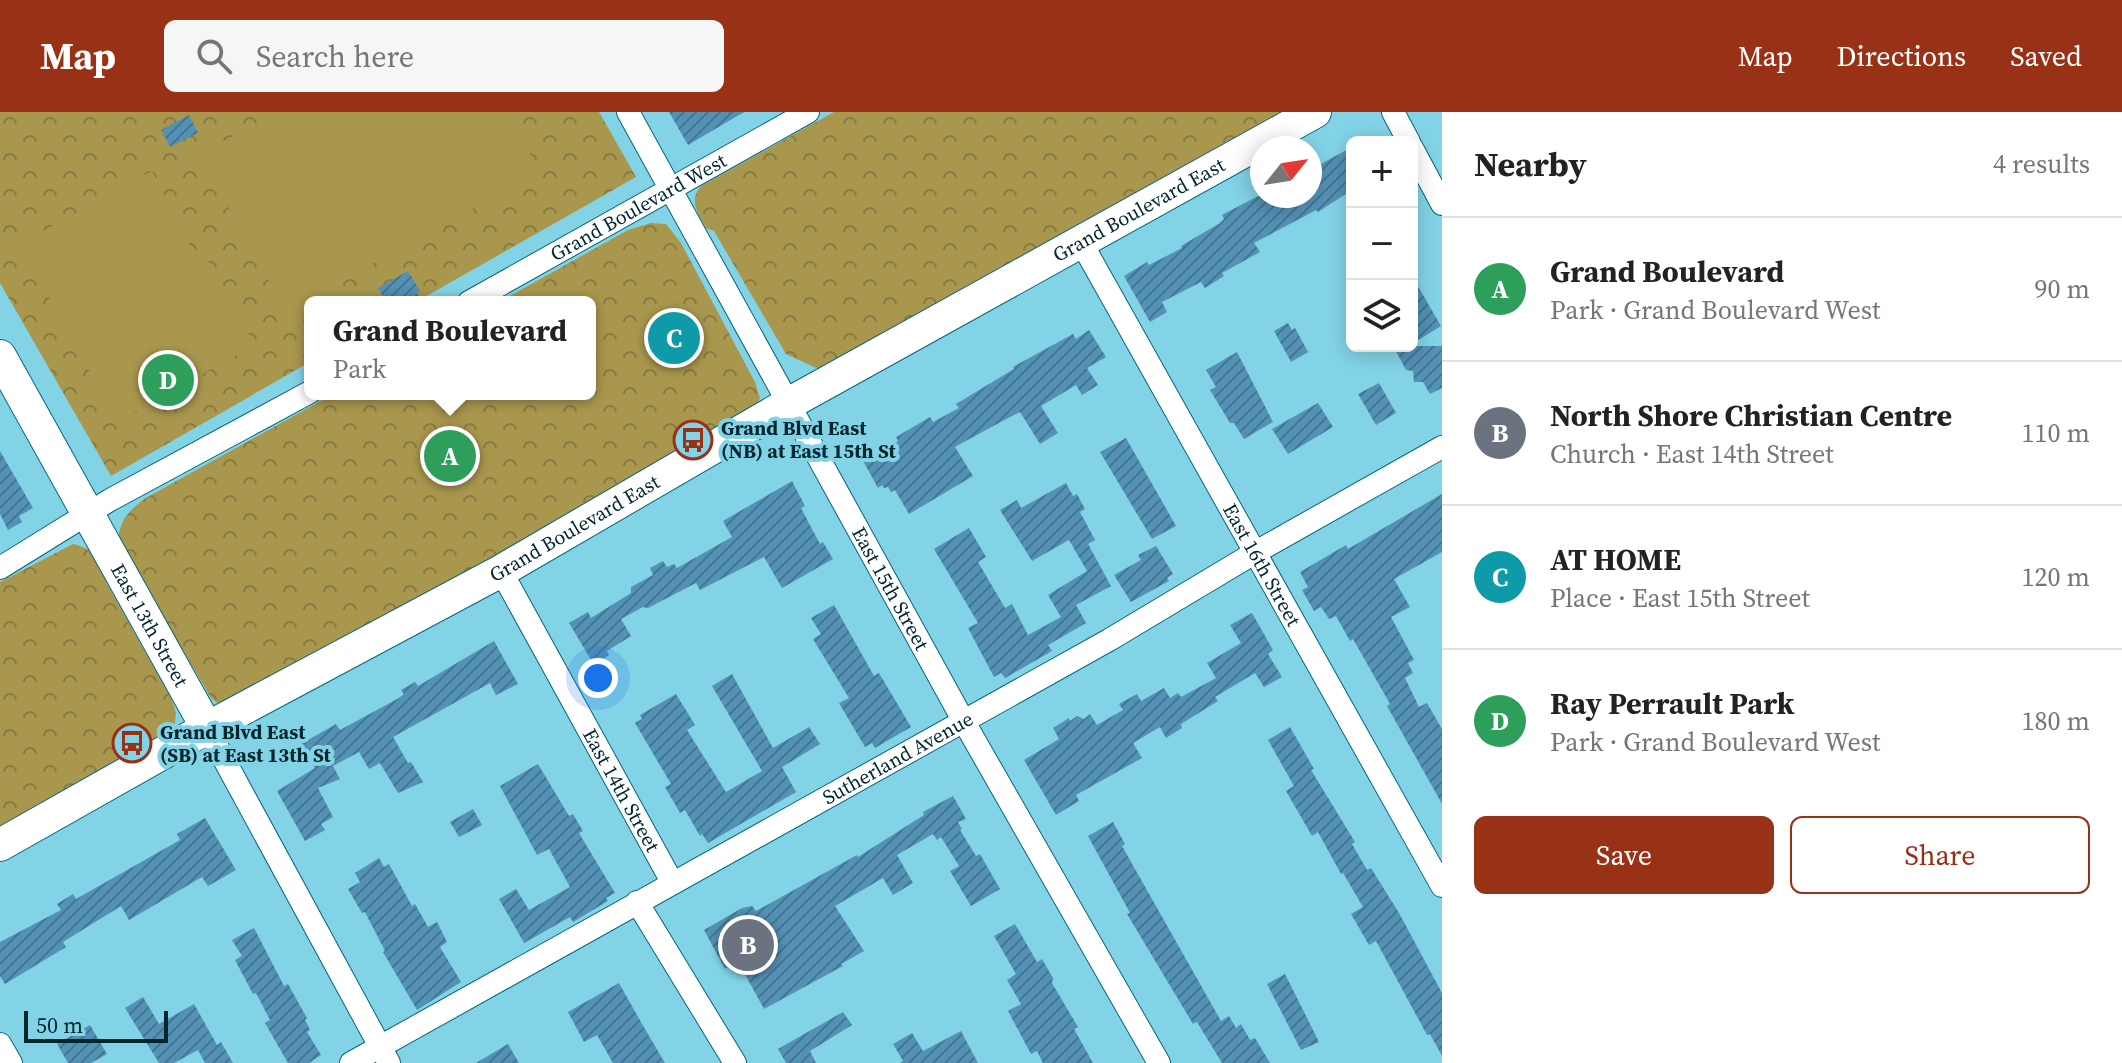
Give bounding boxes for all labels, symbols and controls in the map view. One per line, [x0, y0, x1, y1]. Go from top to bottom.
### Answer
search box [164, 20, 724, 92]
text: Map [40, 30, 116, 82]
icon: search [192, 34, 236, 78]
text: Search here [256, 36, 414, 77]
text: Map [1738, 37, 1793, 75]
text: Directions [1837, 37, 1966, 75]
text: Saved [2010, 37, 2082, 75]
north arrow [1250, 136, 1322, 208]
map controls [1346, 136, 1418, 352]
button: + [1346, 136, 1418, 208]
text: Nearby [1474, 141, 1587, 187]
street label: Grand Boulevard West [545, 146, 732, 268]
text: 4 results [1993, 146, 2090, 182]
street label: Grand Boulevard East [1048, 151, 1230, 269]
button: − [1346, 208, 1418, 280]
text: Grand Boulevard [1550, 251, 1784, 292]
text: A [1491, 271, 1509, 307]
text: 90 m [2035, 271, 2090, 307]
button: layers [1346, 280, 1418, 352]
text: Park · Grand Boulevard West [1550, 292, 1880, 328]
popup [304, 296, 596, 400]
pin: C [648, 308, 700, 368]
text: Grand Boulevard [333, 310, 567, 351]
pin: D [142, 350, 194, 410]
text: Park [333, 351, 386, 387]
text: North Shore Christian Centre [1550, 395, 1952, 436]
place label: Grand Blvd East (NB) at East 15th St [721, 414, 897, 465]
text: B [1492, 415, 1508, 451]
text: 110 m [2022, 415, 2090, 451]
bus stop icon: Grand Blvd East (NB) at East 15th St [672, 419, 714, 461]
pin: A [424, 426, 476, 486]
text: Church · East 14th Street [1550, 436, 1834, 472]
street label: Grand Boulevard East [484, 467, 665, 589]
street label: East 16th Street [1216, 498, 1308, 632]
street label: East 15th Street [845, 522, 936, 656]
text: AT HOME [1550, 539, 1681, 580]
street label: East 13th Street [104, 558, 196, 692]
text: C [1492, 559, 1508, 595]
text: 120 m [2022, 559, 2090, 595]
text: Place · East 15th Street [1550, 580, 1810, 616]
your location [578, 658, 618, 698]
text: Ray Perrault Park [1550, 683, 1794, 724]
text: D [1491, 703, 1509, 739]
text: 180 m [2022, 703, 2090, 739]
street label: Sutherland Avenue [817, 705, 978, 811]
place label: Grand Blvd East (SB) at East 13th St [160, 718, 332, 769]
bus stop icon: Grand Blvd East (SB) at East 13th St [111, 722, 153, 764]
street label: East 14th Street [576, 723, 667, 857]
text: Park · Grand Boulevard West [1550, 724, 1880, 760]
button: Save [1474, 816, 1774, 894]
button: Share [1790, 816, 2090, 894]
pin: B [722, 915, 774, 975]
scale bar [24, 1007, 168, 1043]
text: 50 m [36, 1010, 83, 1040]

